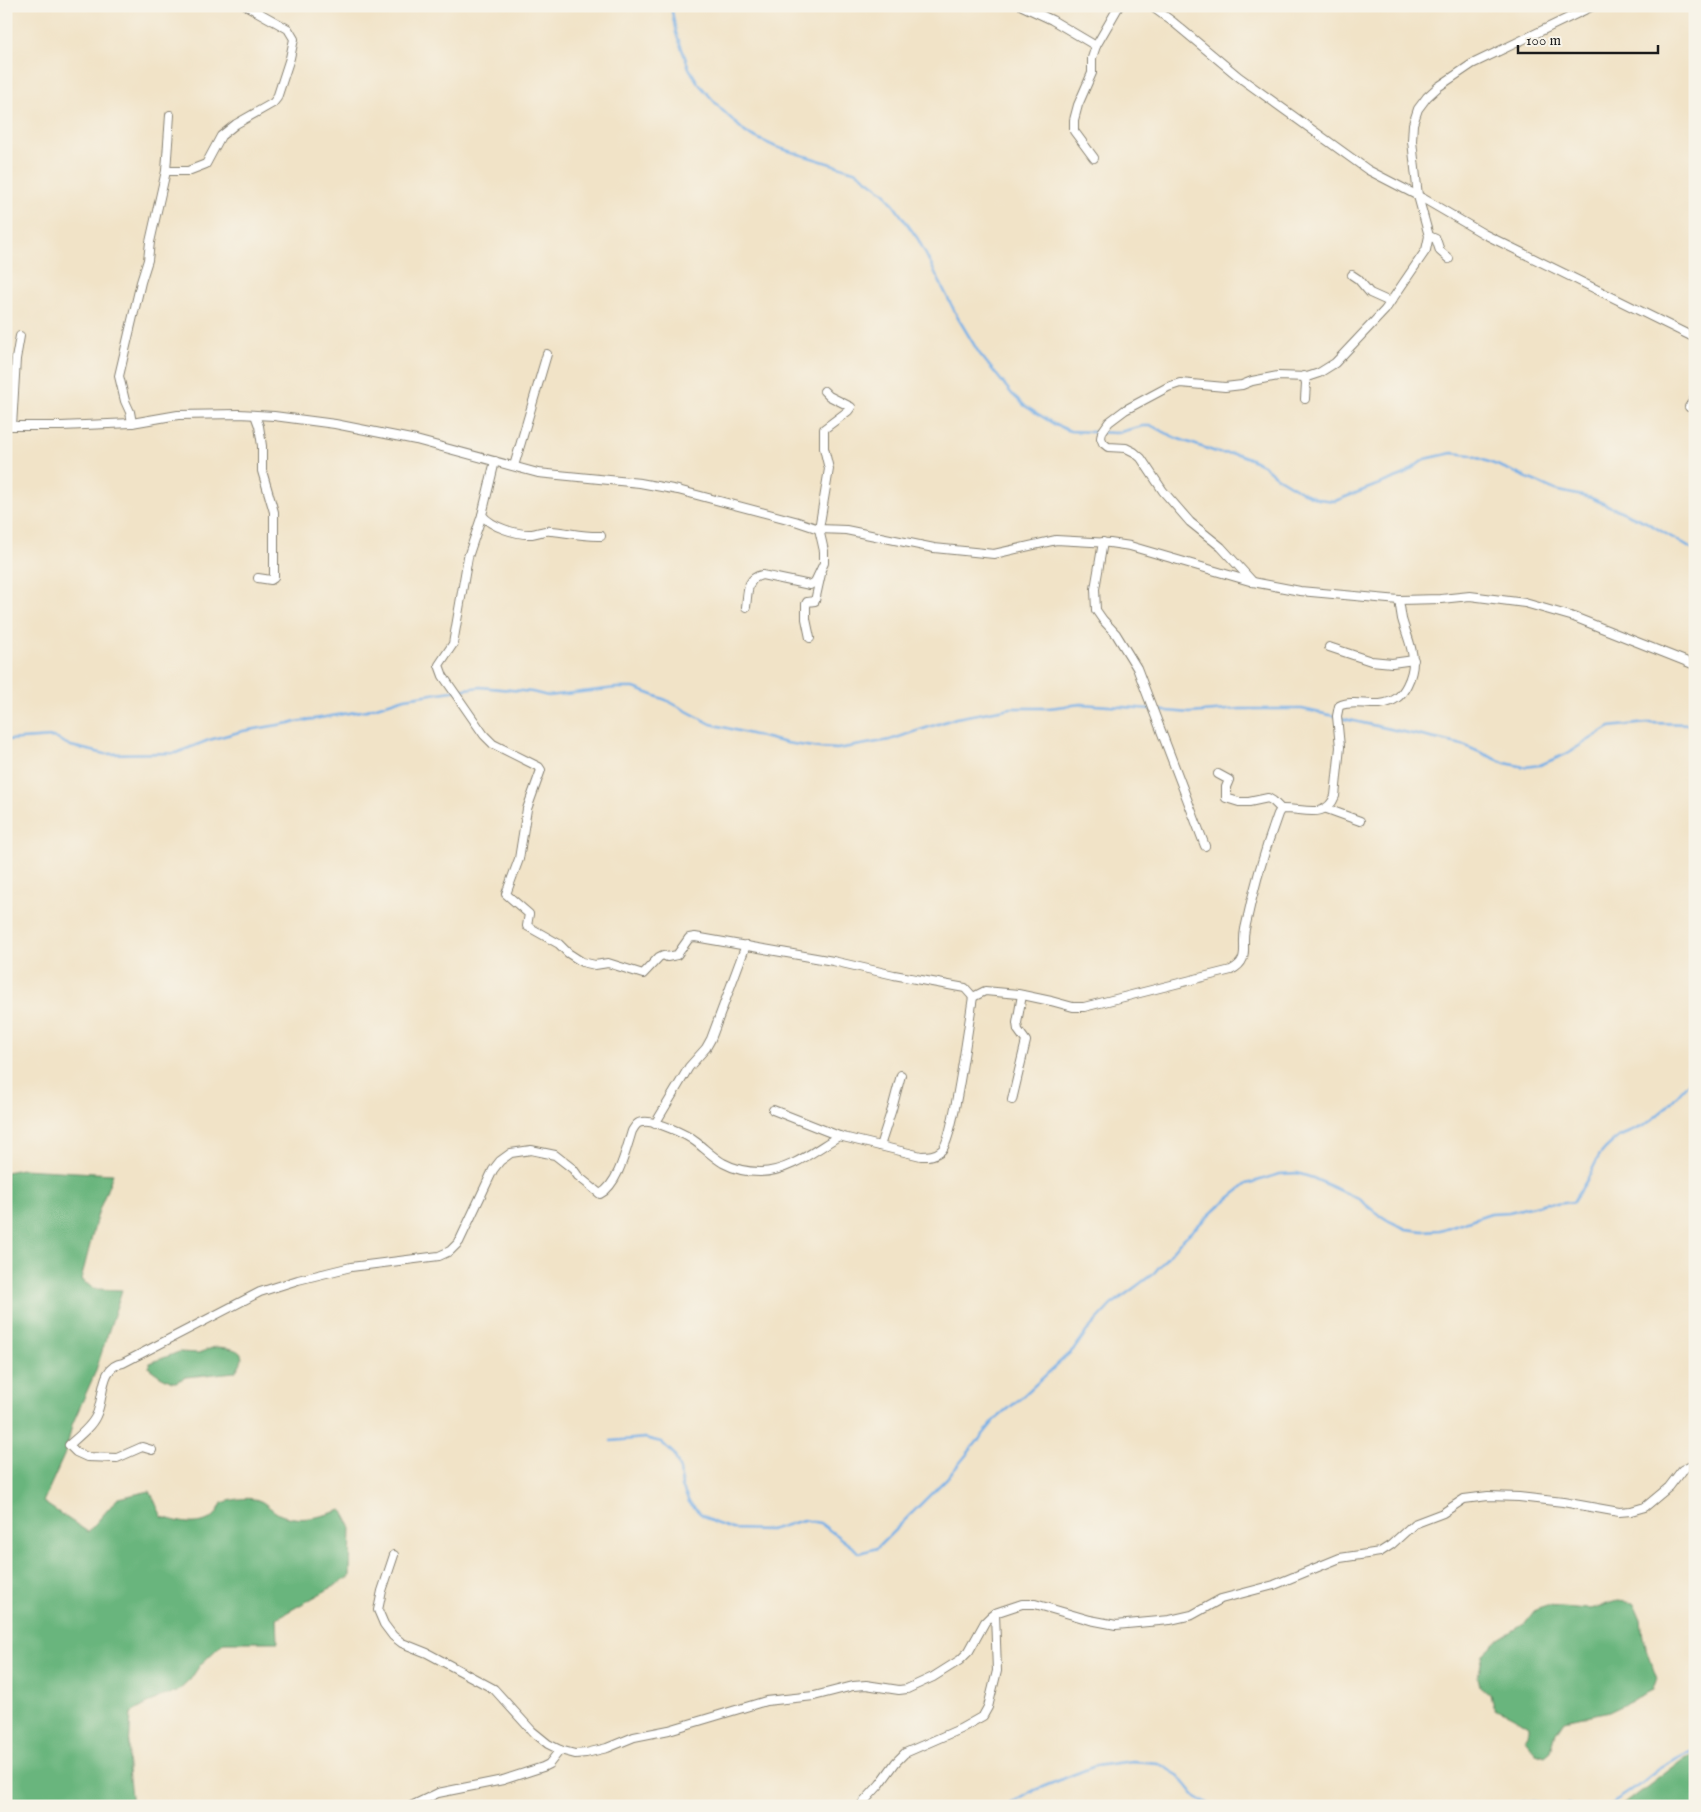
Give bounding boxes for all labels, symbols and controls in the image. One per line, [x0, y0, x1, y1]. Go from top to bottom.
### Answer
scale bar [1518, 22, 1658, 54]
text: 100 m [1526, 31, 1562, 50]

